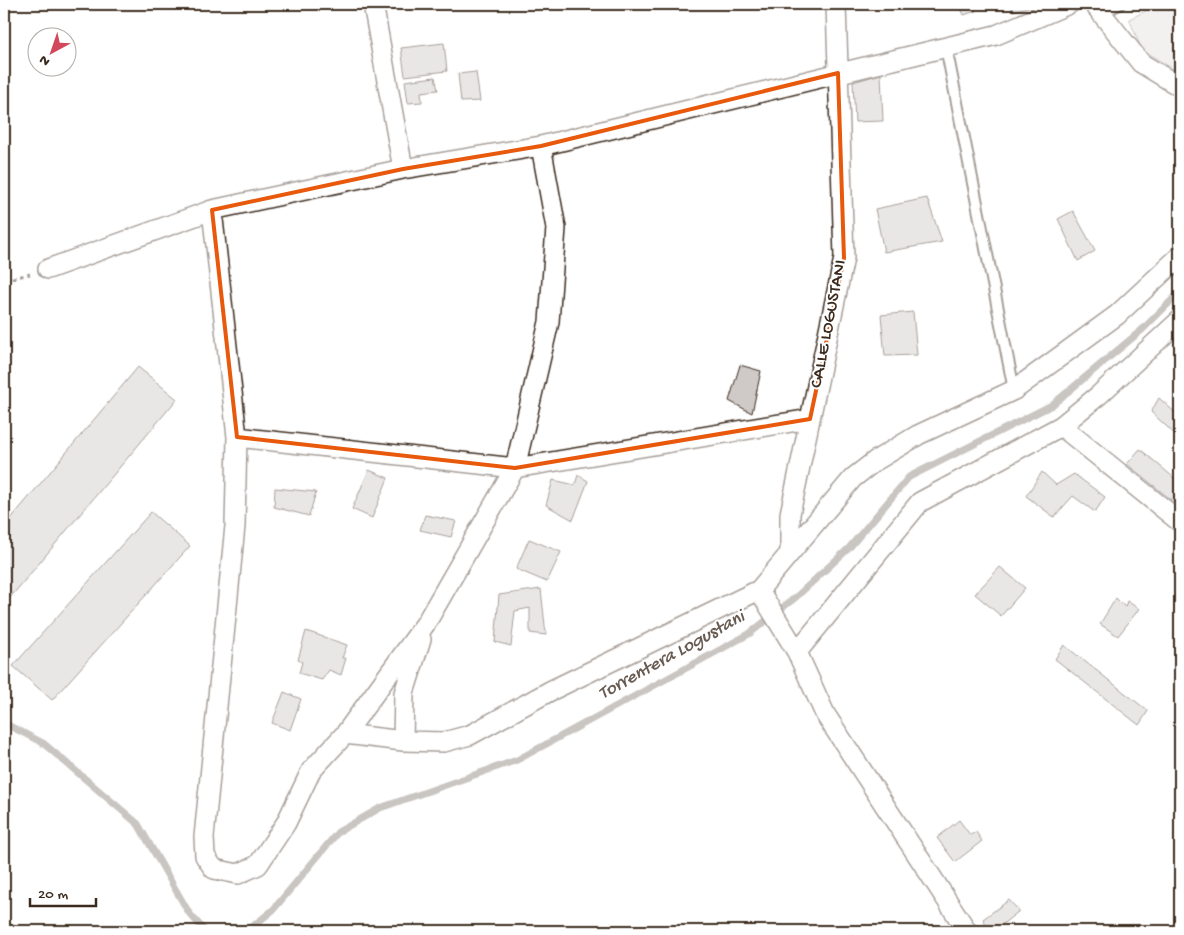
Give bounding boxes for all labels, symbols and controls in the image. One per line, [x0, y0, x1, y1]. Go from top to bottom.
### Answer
north arrow [28, 28, 78, 78]
text: N [36, 51, 54, 69]
street label: CALLE LOGUSTANI [806, 258, 852, 390]
water label: Torrentera Logustani [595, 605, 751, 706]
scale bar [30, 875, 96, 907]
text: 20 m [38, 886, 68, 904]

